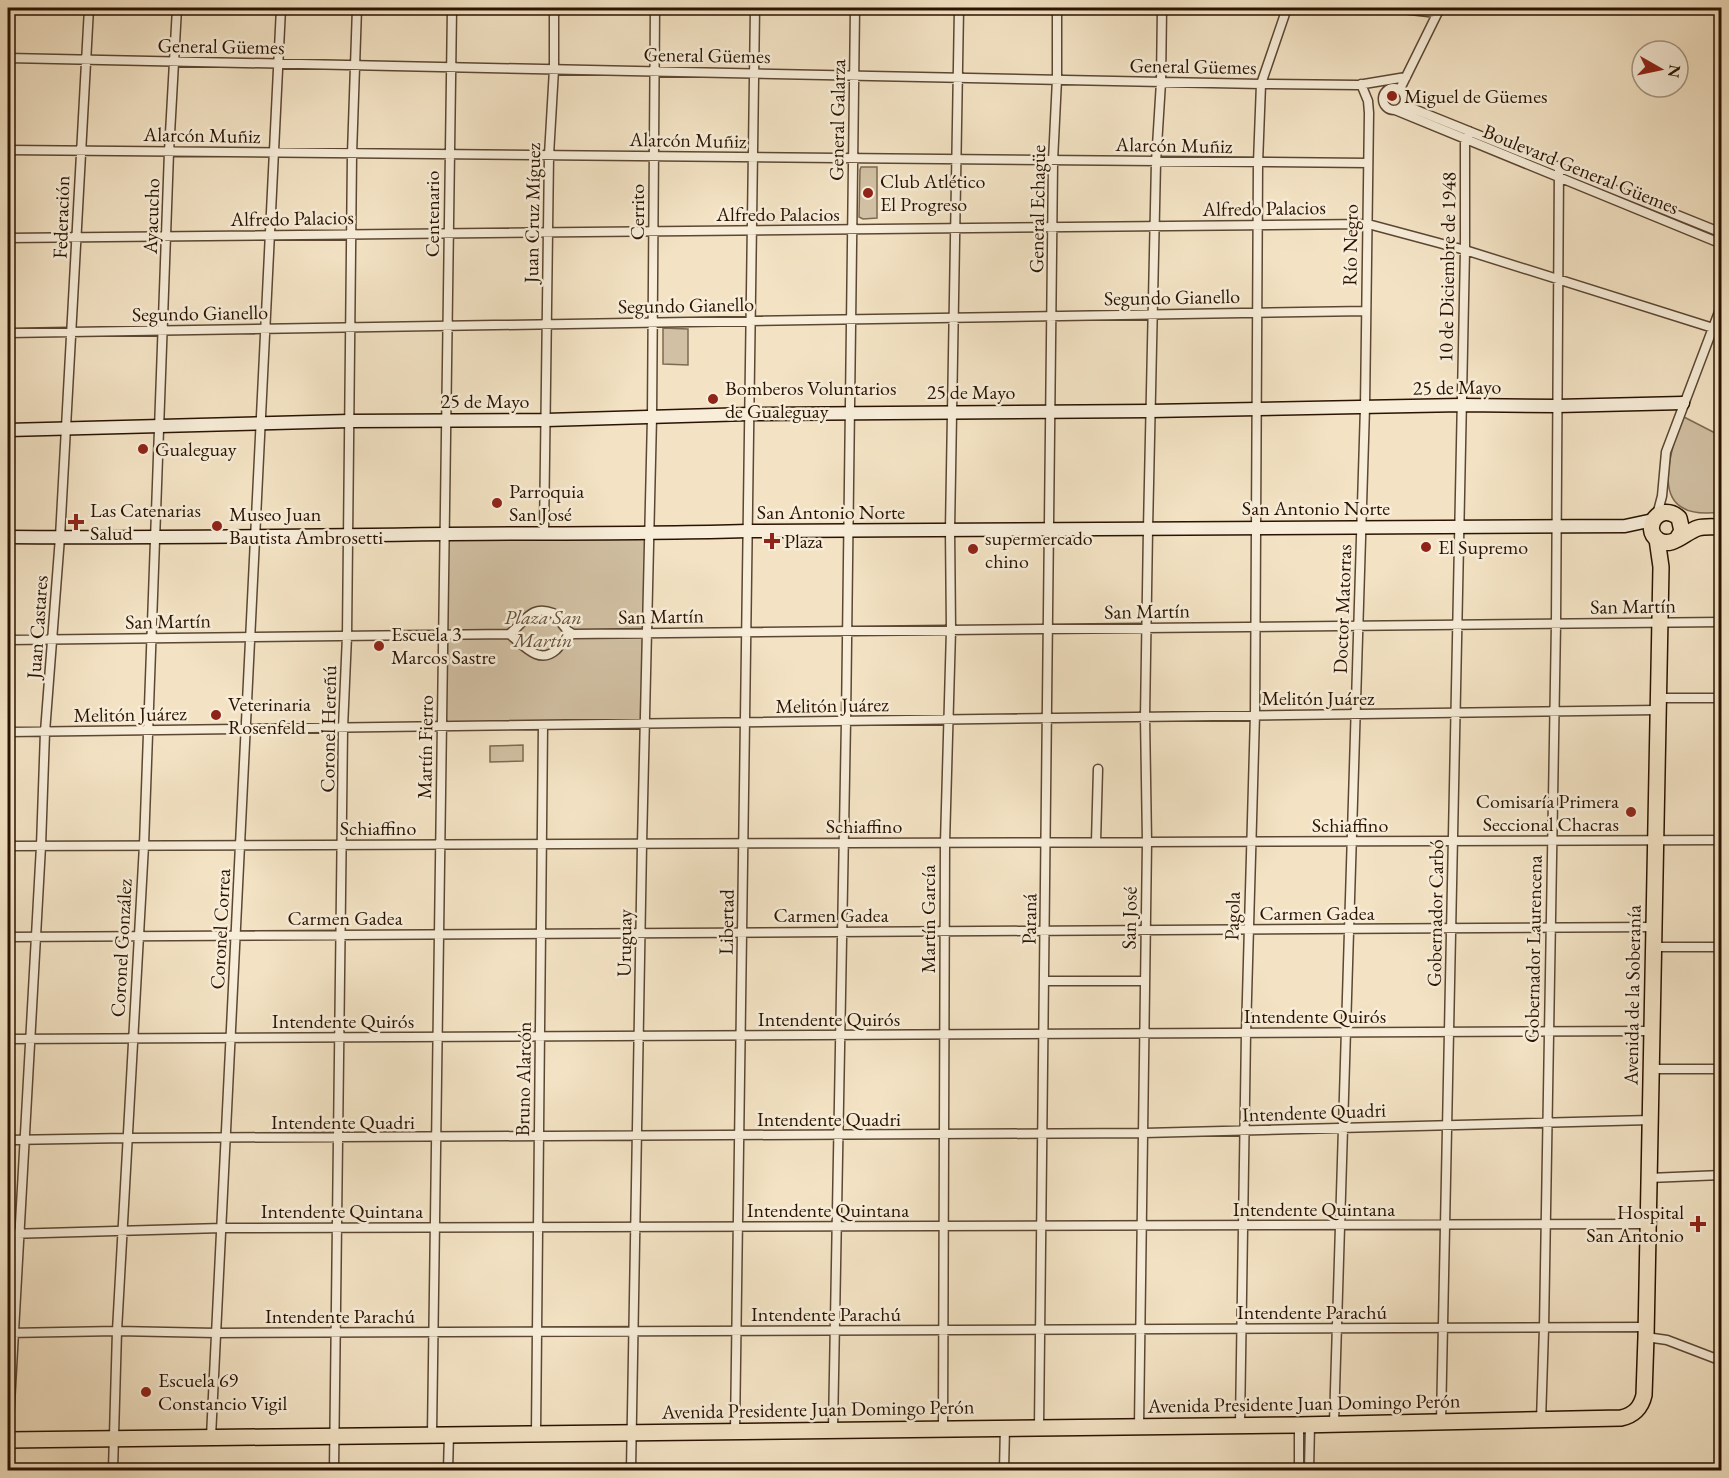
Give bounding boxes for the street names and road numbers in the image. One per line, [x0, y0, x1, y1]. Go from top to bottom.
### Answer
street label: General Güemes [157, 32, 285, 60]
street label: General Güemes [643, 41, 771, 69]
street label: General Güemes [1129, 52, 1257, 80]
street label: General Galarza [823, 59, 851, 181]
street label: Boulevard General Güemes [1479, 118, 1683, 220]
street label: Alarcón Muñiz [142, 121, 261, 149]
street label: Alarcón Muñiz [628, 126, 747, 154]
street label: Alarcón Muñiz [1114, 131, 1233, 159]
street label: Juan Cruz Míguez [518, 142, 546, 285]
street label: General Echagüe [1023, 144, 1051, 273]
street label: Centenario [419, 171, 445, 257]
street label: 10 de Diciembre de 1948 [1432, 171, 1462, 363]
street label: Federación [47, 174, 75, 259]
street label: Ayacucho [137, 178, 165, 255]
street label: Cerrito [624, 184, 650, 240]
street label: Alfredo Palacios [1201, 194, 1326, 222]
street label: Alfredo Palacios [715, 201, 840, 227]
street label: Alfredo Palacios [229, 204, 354, 232]
street label: Río Negro [1336, 204, 1364, 286]
street label: Segundo Gianello [1104, 283, 1240, 311]
street label: Segundo Gianello [618, 291, 754, 319]
street label: Segundo Gianello [132, 299, 268, 327]
street label: 25 de Mayo [1412, 373, 1502, 401]
street label: 25 de Mayo [927, 379, 1015, 405]
street label: 25 de Mayo [441, 388, 529, 414]
street label: San Antonio Norte [1242, 495, 1390, 521]
street label: San Antonio Norte [757, 499, 905, 525]
street label: Doctor Matorras [1327, 544, 1357, 674]
street label: Juan Castares [20, 574, 54, 682]
street label: San Martín [1590, 592, 1677, 620]
street label: San Martín [1104, 597, 1191, 625]
street label: San Martín [618, 602, 705, 630]
street label: San Martín [125, 607, 212, 635]
street label: Coronel Hereñú [314, 665, 342, 793]
street label: Melitón Juárez [1261, 685, 1375, 711]
street label: Melitón Juárez [775, 691, 889, 719]
street label: Martín Fierro [411, 695, 439, 799]
street label: Melitón Juárez [73, 700, 187, 728]
street label: Schiaffino [1312, 812, 1388, 838]
street label: Schiaffino [826, 813, 902, 839]
street label: Schiaffino [340, 815, 416, 841]
street label: Gobernador Carbó [1421, 839, 1449, 987]
street label: Gobernador Laurencena [1518, 855, 1548, 1043]
street label: Martín García [915, 865, 941, 973]
street label: Coronel Correa [204, 868, 236, 990]
street label: Coronel González [104, 878, 138, 1018]
street label: San José [1115, 886, 1143, 950]
street label: Libertad [712, 888, 740, 955]
street label: Pagola [1218, 891, 1246, 941]
street label: Paraná [1016, 893, 1042, 945]
street label: Carmen Gadea [1259, 900, 1375, 926]
street label: Carmen Gadea [773, 902, 889, 928]
street label: Carmen Gadea [287, 905, 403, 931]
street label: Avenida de la Soberanía [1617, 905, 1647, 1086]
street label: Uruguay [610, 909, 638, 977]
street label: Intendente Quirós [1244, 1003, 1386, 1029]
street label: Intendente Quirós [758, 1006, 900, 1032]
street label: Intendente Quirós [272, 1008, 414, 1034]
street label: Bruno Alarcón [509, 1021, 537, 1137]
street label: Intendente Quadri [1242, 1096, 1387, 1128]
street label: Intendente Quadri [757, 1106, 901, 1132]
street label: Intendente Quadri [271, 1109, 415, 1135]
street label: Intendente Quintana [1233, 1196, 1395, 1222]
street label: Intendente Quintana [747, 1197, 909, 1223]
street label: Intendente Quintana [261, 1198, 423, 1224]
street label: Intendente Parachú [1237, 1299, 1388, 1325]
street label: Intendente Parachú [751, 1301, 902, 1327]
street label: Intendente Parachú [265, 1303, 416, 1329]
street label: Avenida Presidente Juan Domingo Perón [1146, 1387, 1461, 1419]
street label: Avenida Presidente Juan Domingo Perón [660, 1393, 975, 1425]

